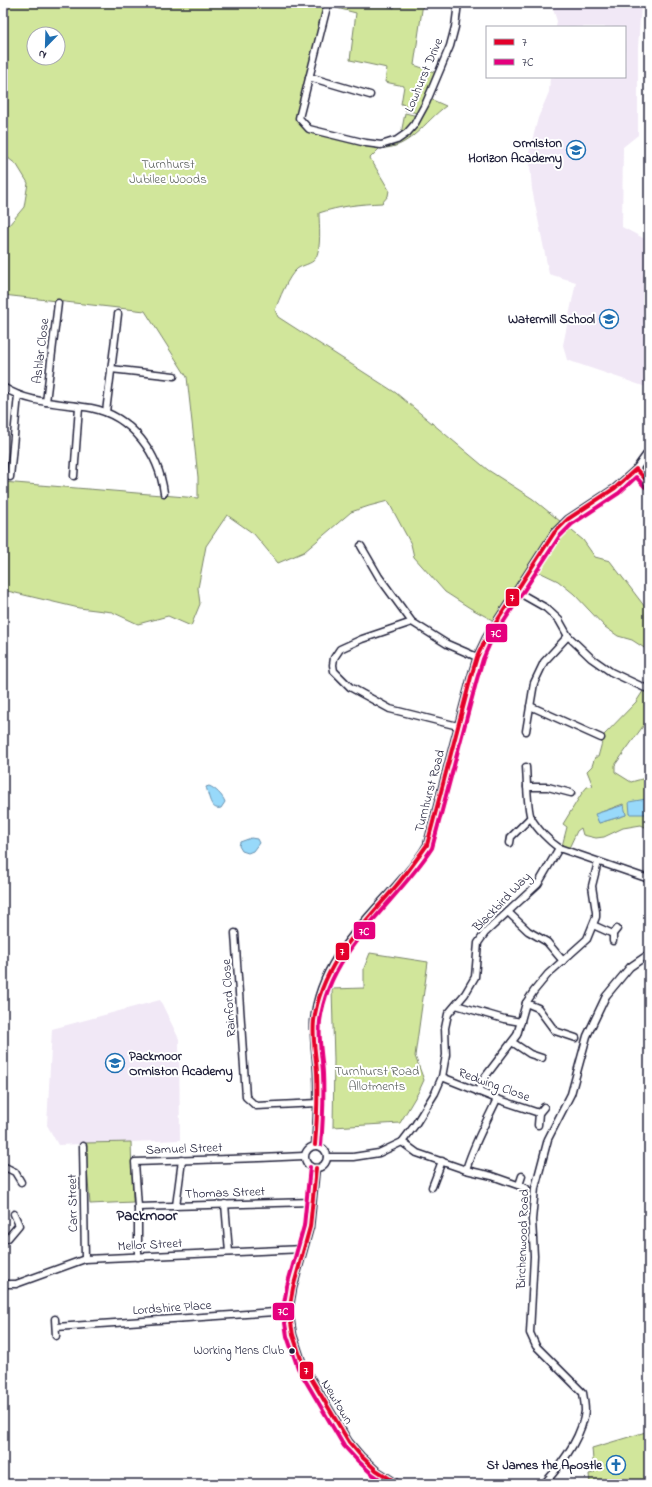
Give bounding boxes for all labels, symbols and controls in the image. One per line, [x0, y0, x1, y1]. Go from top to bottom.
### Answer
north arrow [26, 26, 66, 66]
legend [486, 26, 626, 78]
text: 7 [522, 34, 527, 52]
street label: Lowhurst Drive [400, 35, 448, 115]
text: N [36, 45, 49, 63]
text: 7C [522, 54, 534, 72]
place label: Ormiston Horizon Academy [468, 134, 563, 170]
school or university icon: Ormiston Horizon Academy [565, 139, 587, 161]
park label: Turnhurst Jubilee Woods [129, 155, 207, 189]
school or university icon: Watermill School [598, 308, 620, 330]
place label: Watermill School [508, 310, 595, 329]
street label: Ashlar Close [28, 317, 54, 385]
line badge: 7 [505, 588, 520, 607]
text: 7 [510, 590, 515, 606]
line badge: 7C [485, 623, 508, 643]
text: 7C [491, 626, 501, 642]
street label: Turnhurst Road [410, 747, 450, 834]
street label: Blackbird Way [468, 868, 536, 938]
line badge: 7C [353, 921, 376, 940]
text: 7C [359, 924, 369, 940]
line badge: 7 [335, 942, 350, 961]
text: 7 [340, 944, 345, 960]
street label: Rainford Close [217, 958, 241, 1038]
place label: Packmoor Ormiston Academy [129, 1047, 233, 1083]
school or university icon: Packmoor Ormiston Academy [104, 1052, 126, 1074]
park label: Turnhurst Road Allotments [335, 1062, 420, 1096]
street label: Redwing Close [455, 1063, 533, 1108]
street label: Samuel Street [145, 1138, 223, 1160]
street label: Carr Street [63, 1173, 83, 1232]
street label: Thomas Street [185, 1182, 266, 1204]
street label: Birchenwood Road [512, 1188, 534, 1290]
district label: Packmoor [116, 1205, 178, 1227]
street label: Mellor Street [117, 1234, 184, 1256]
street label: Lordshire Place [132, 1296, 212, 1320]
line badge: 7C [272, 1302, 295, 1321]
text: 7C [278, 1304, 288, 1320]
place label: Working Mens Club [194, 1342, 285, 1361]
marker: Working Mens Club [287, 1346, 297, 1356]
line badge: 7 [299, 1361, 314, 1380]
text: 7 [304, 1363, 309, 1379]
street label: Newtown [316, 1376, 358, 1428]
church icon: St James the Apostle [605, 1454, 627, 1476]
place label: St James the Apostle [486, 1456, 603, 1475]

